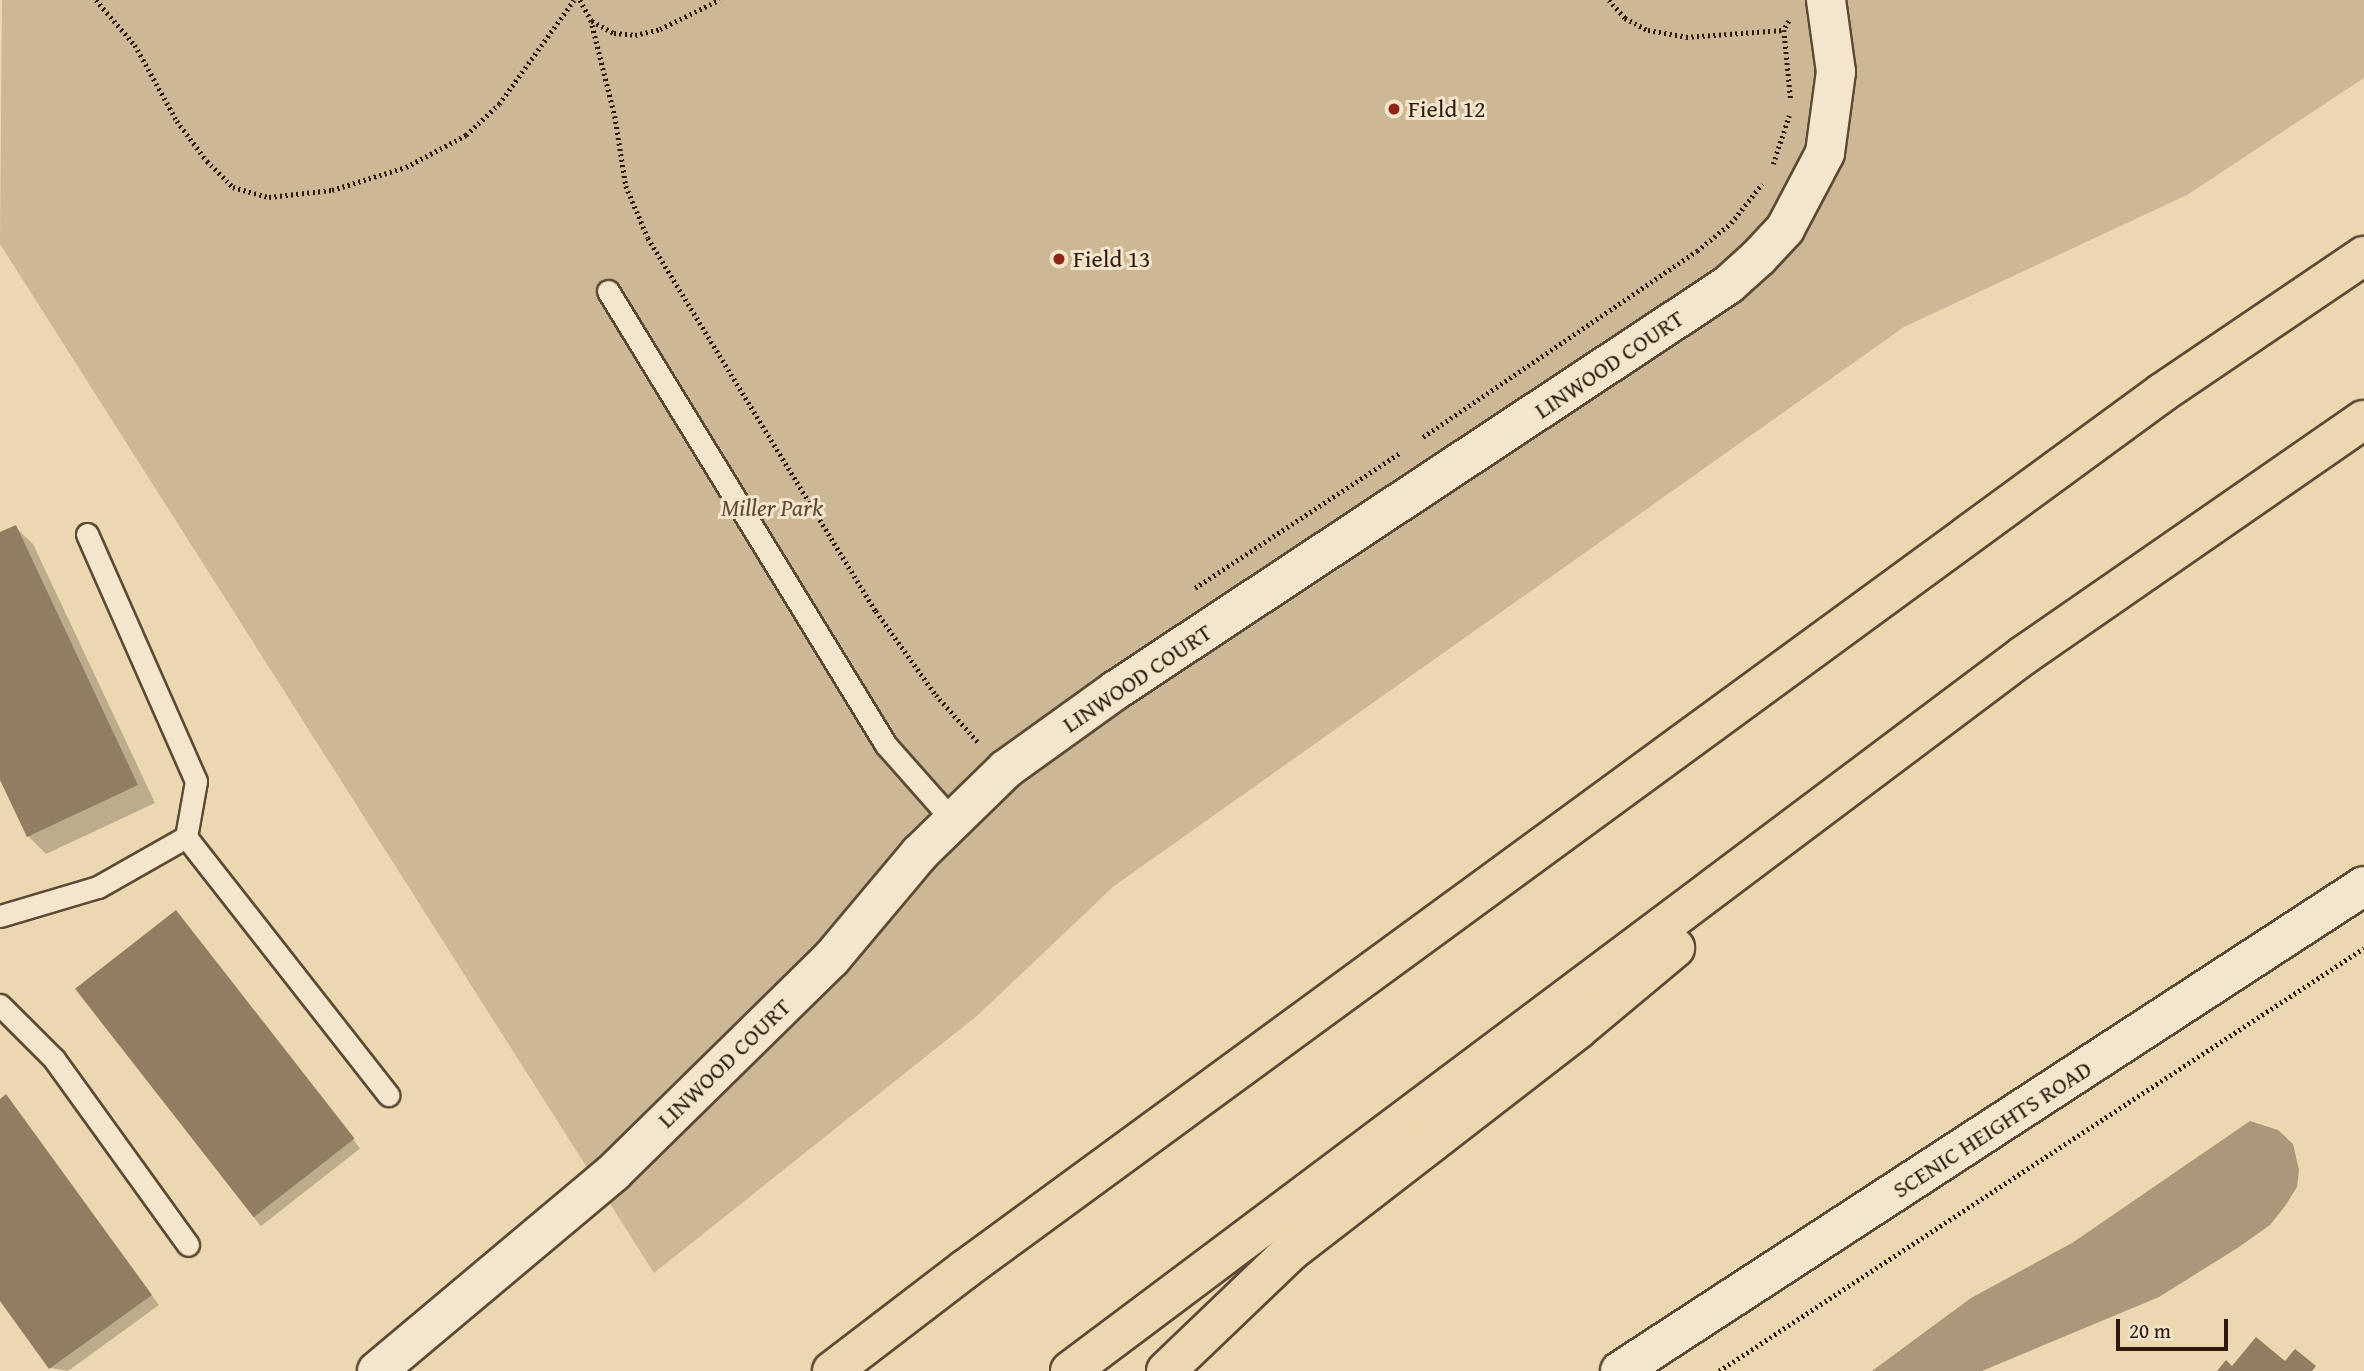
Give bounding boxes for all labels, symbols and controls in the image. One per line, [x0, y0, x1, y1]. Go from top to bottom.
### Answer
place label: Field 12 [1408, 95, 1486, 123]
marker: Field 12 [1386, 101, 1402, 117]
place label: Field 13 [1073, 245, 1151, 273]
marker: Field 13 [1051, 251, 1067, 267]
street label: LINWOOD COURT [1529, 303, 1689, 425]
park label: Miller Park [721, 494, 823, 522]
street label: LINWOOD COURT [1057, 617, 1217, 739]
street label: LINWOOD COURT [651, 992, 797, 1134]
street label: SCENIC HEIGHTS ROAD [1887, 1054, 2097, 1204]
scale bar [2119, 1304, 2231, 1348]
text: 20 m [2129, 1315, 2171, 1346]

